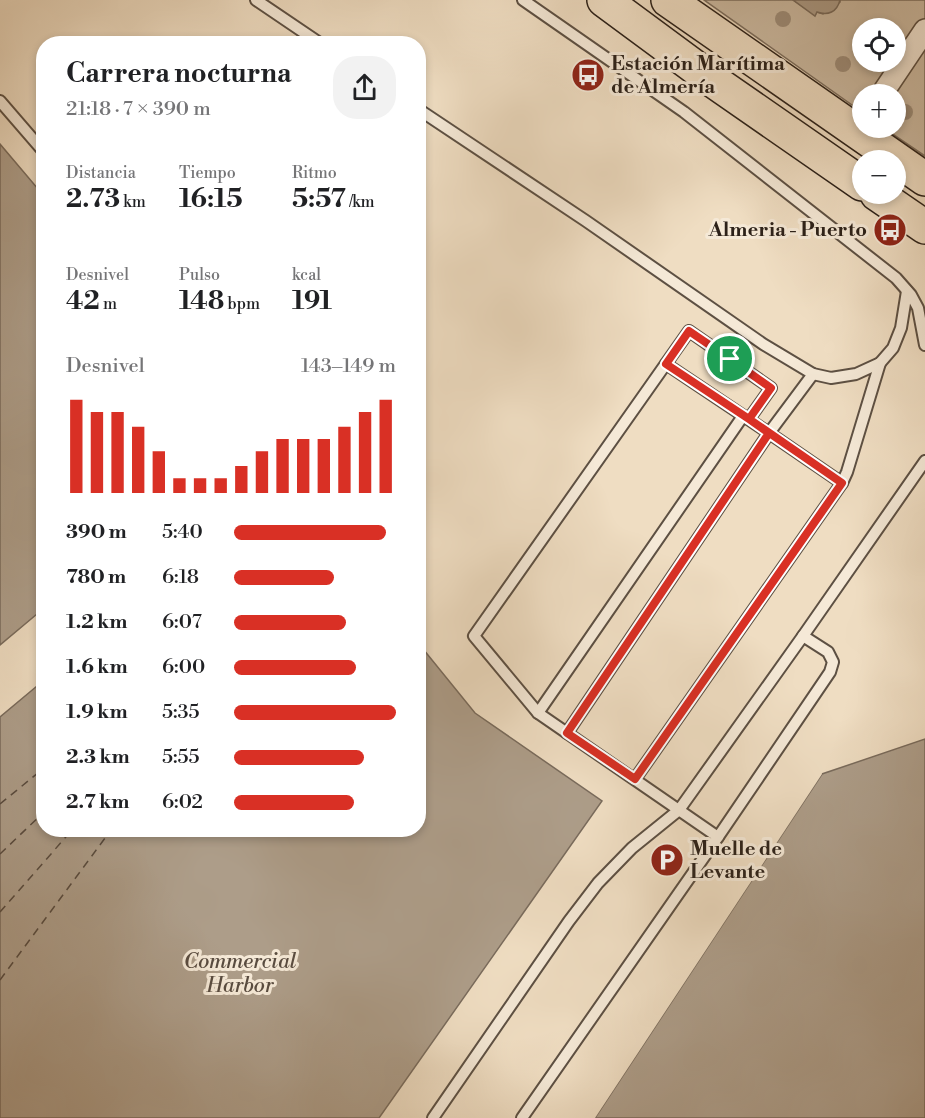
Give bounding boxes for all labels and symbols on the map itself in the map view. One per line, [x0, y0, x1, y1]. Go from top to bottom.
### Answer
place label: Estación Marítima de Almería [611, 52, 785, 100]
bus stop icon: Estación Marítima de Almería [570, 57, 606, 93]
bus stop icon: Almeria - Puerto [872, 212, 908, 248]
place label: Almeria - Puerto [707, 218, 867, 243]
pin [704, 333, 755, 384]
place label: Muelle de Levante [690, 837, 782, 885]
parking icon: Muelle de Levante [649, 842, 685, 878]
water label: Commercial Harbor [184, 949, 297, 999]

